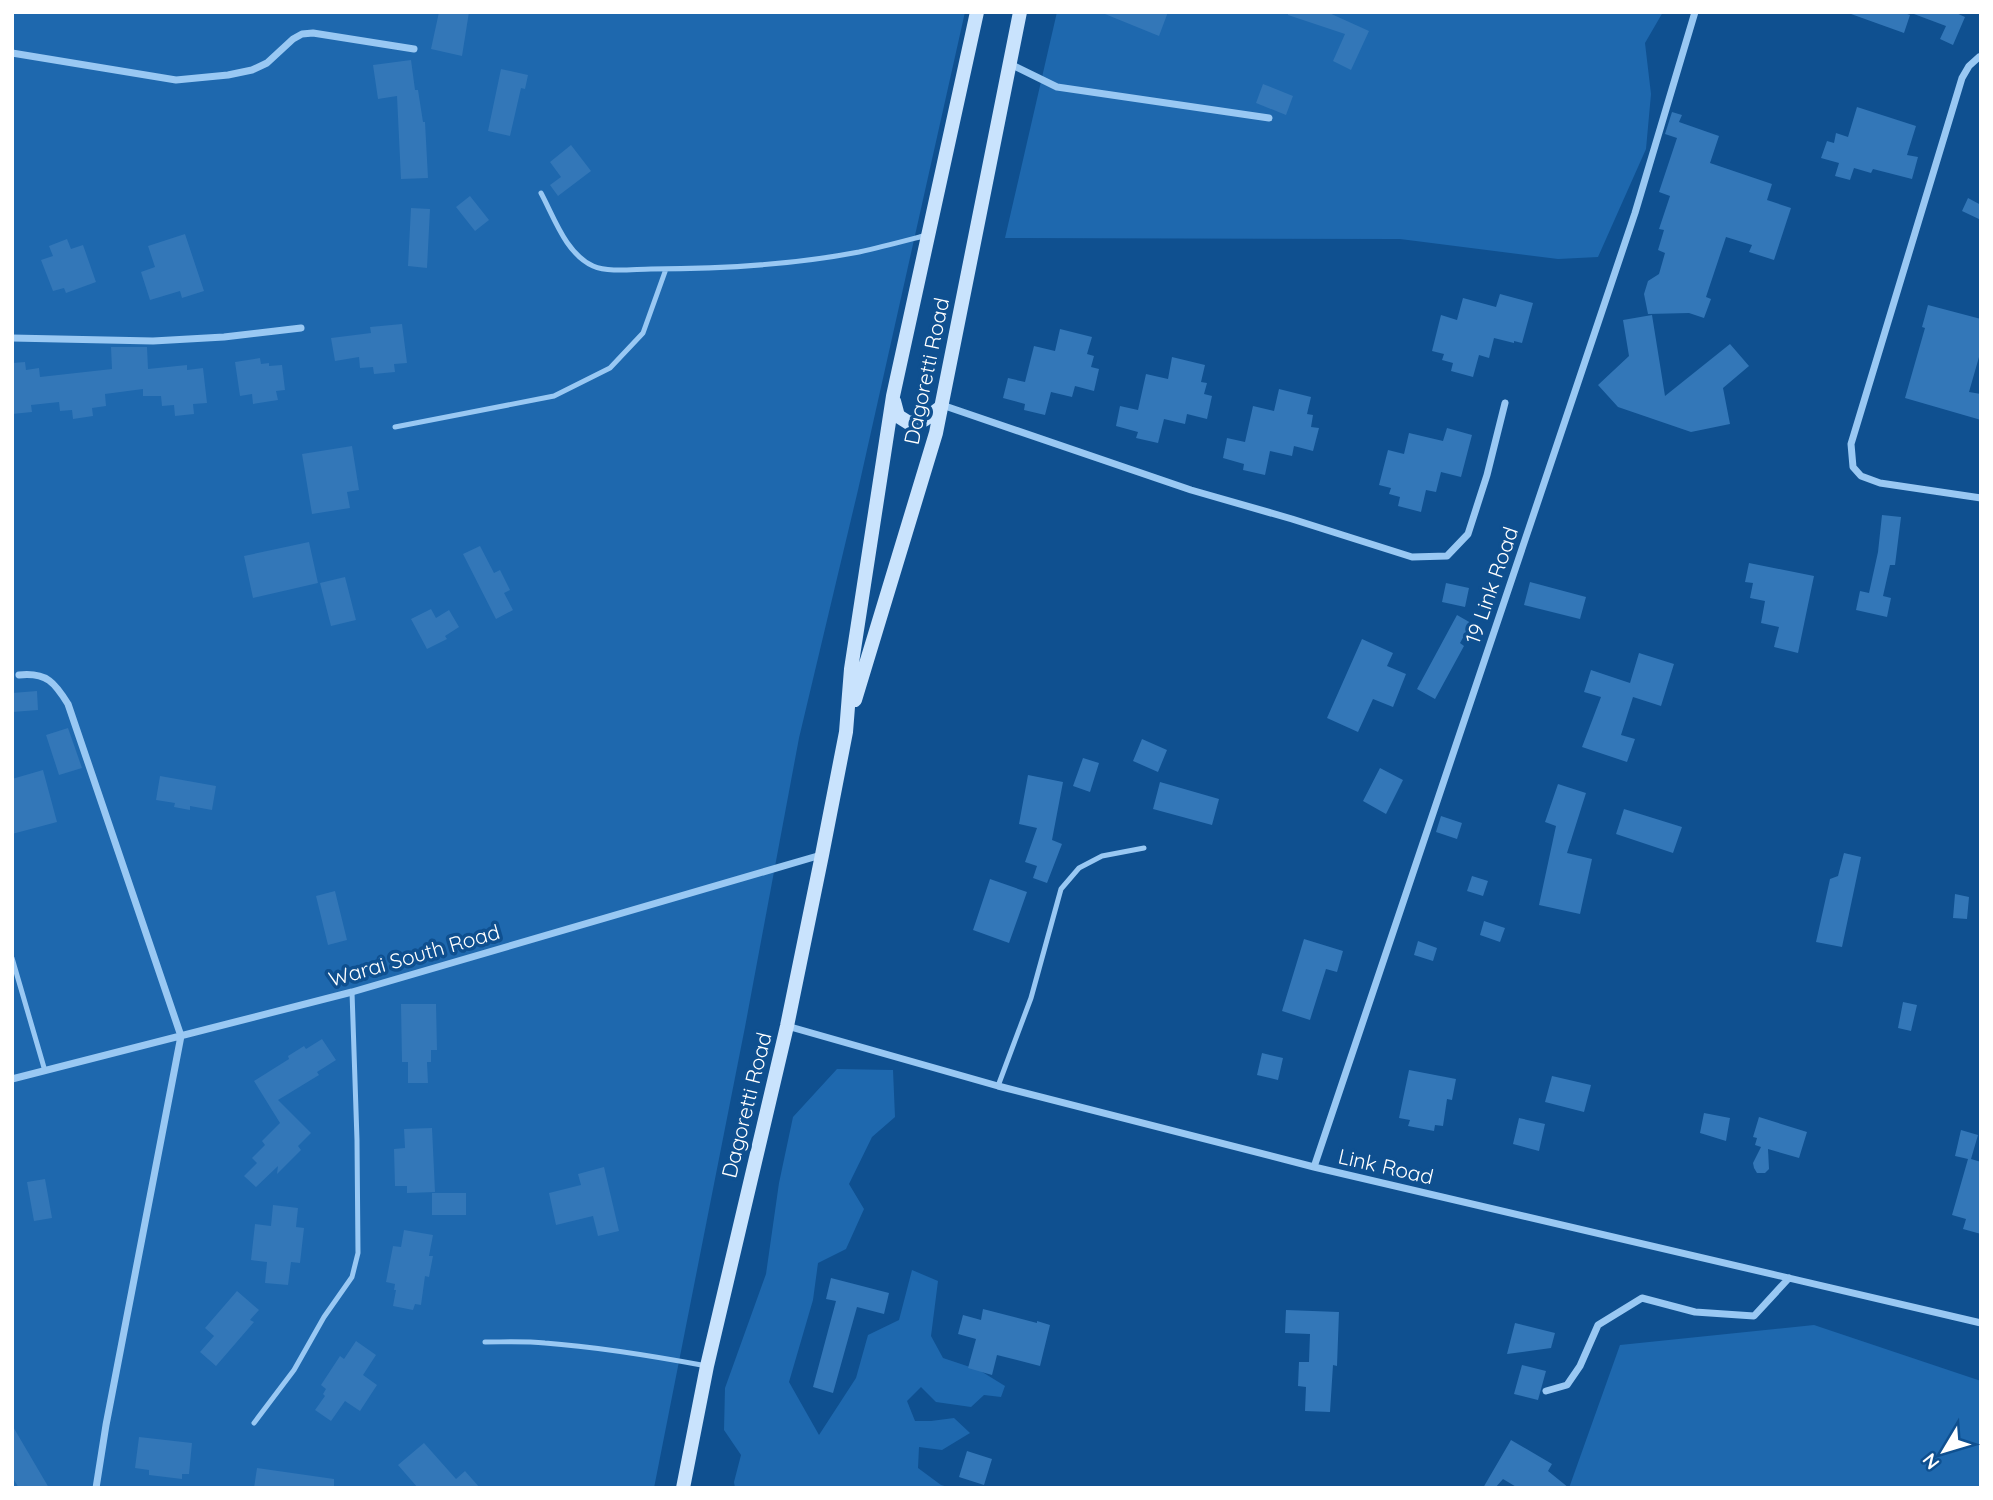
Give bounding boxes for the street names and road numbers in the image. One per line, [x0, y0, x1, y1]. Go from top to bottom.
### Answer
street label: Dagoretti Road [898, 295, 954, 447]
street label: 19 Link Road [1459, 523, 1523, 647]
street label: Warai South Road [325, 918, 503, 992]
street label: Dagoretti Road [715, 1029, 777, 1181]
street label: Link Road [1336, 1142, 1436, 1190]

